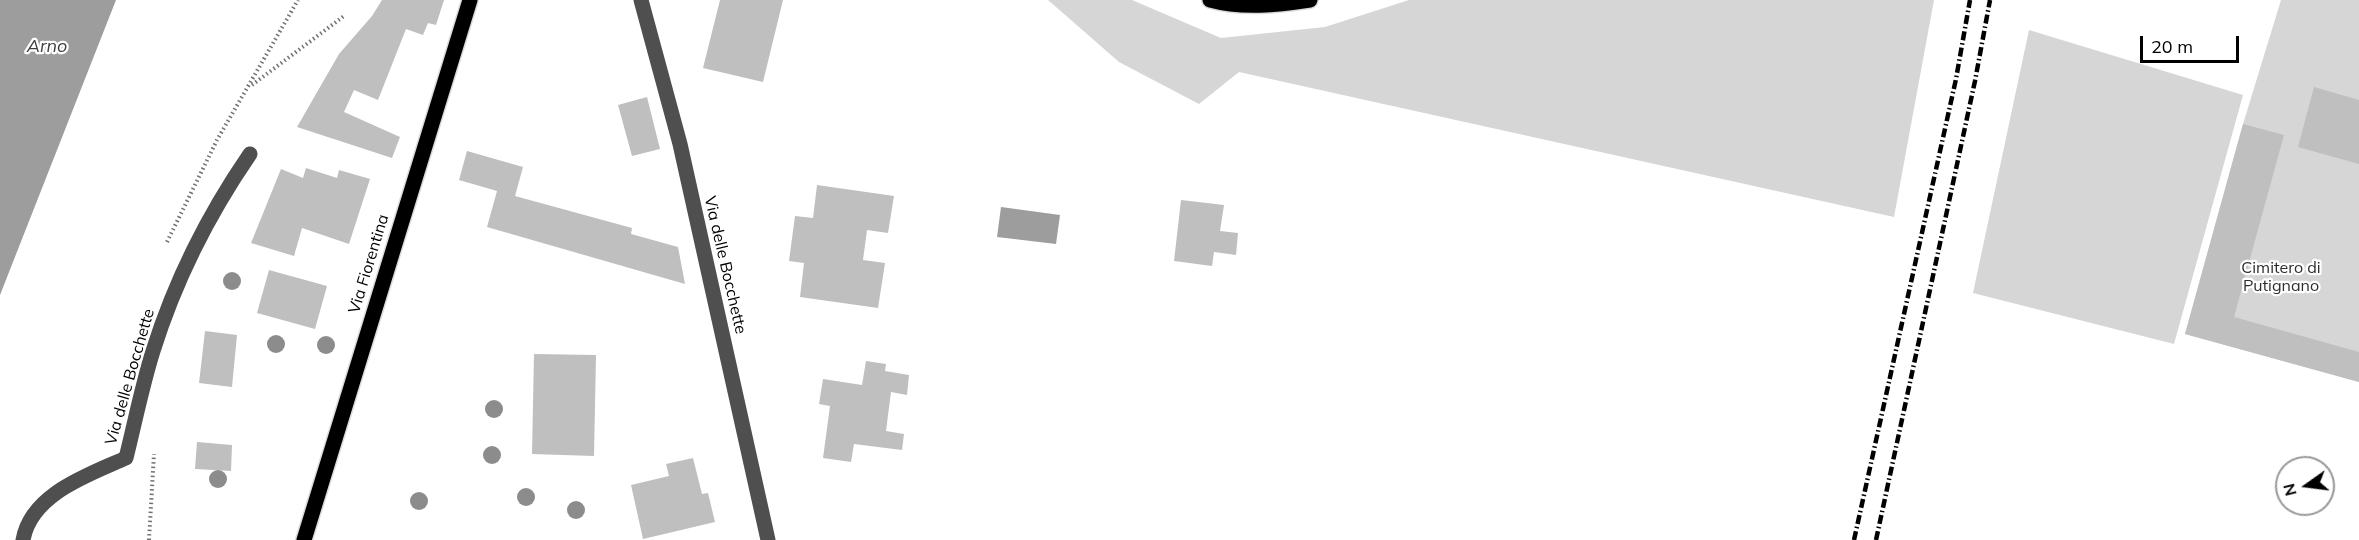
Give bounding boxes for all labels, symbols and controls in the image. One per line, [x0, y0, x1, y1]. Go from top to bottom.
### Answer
scale bar [2143, 24, 2242, 62]
text: 20 m [2151, 35, 2193, 58]
water label: Arno [27, 36, 67, 58]
street label: Via delle Bocchette [700, 194, 750, 336]
street label: Via Fiorentina [345, 212, 393, 316]
park label: Cimitero di Putignano [2241, 258, 2321, 296]
street label: Via delle Bocchette [101, 307, 159, 447]
north arrow [2275, 456, 2335, 516]
text: N [2278, 482, 2301, 498]

